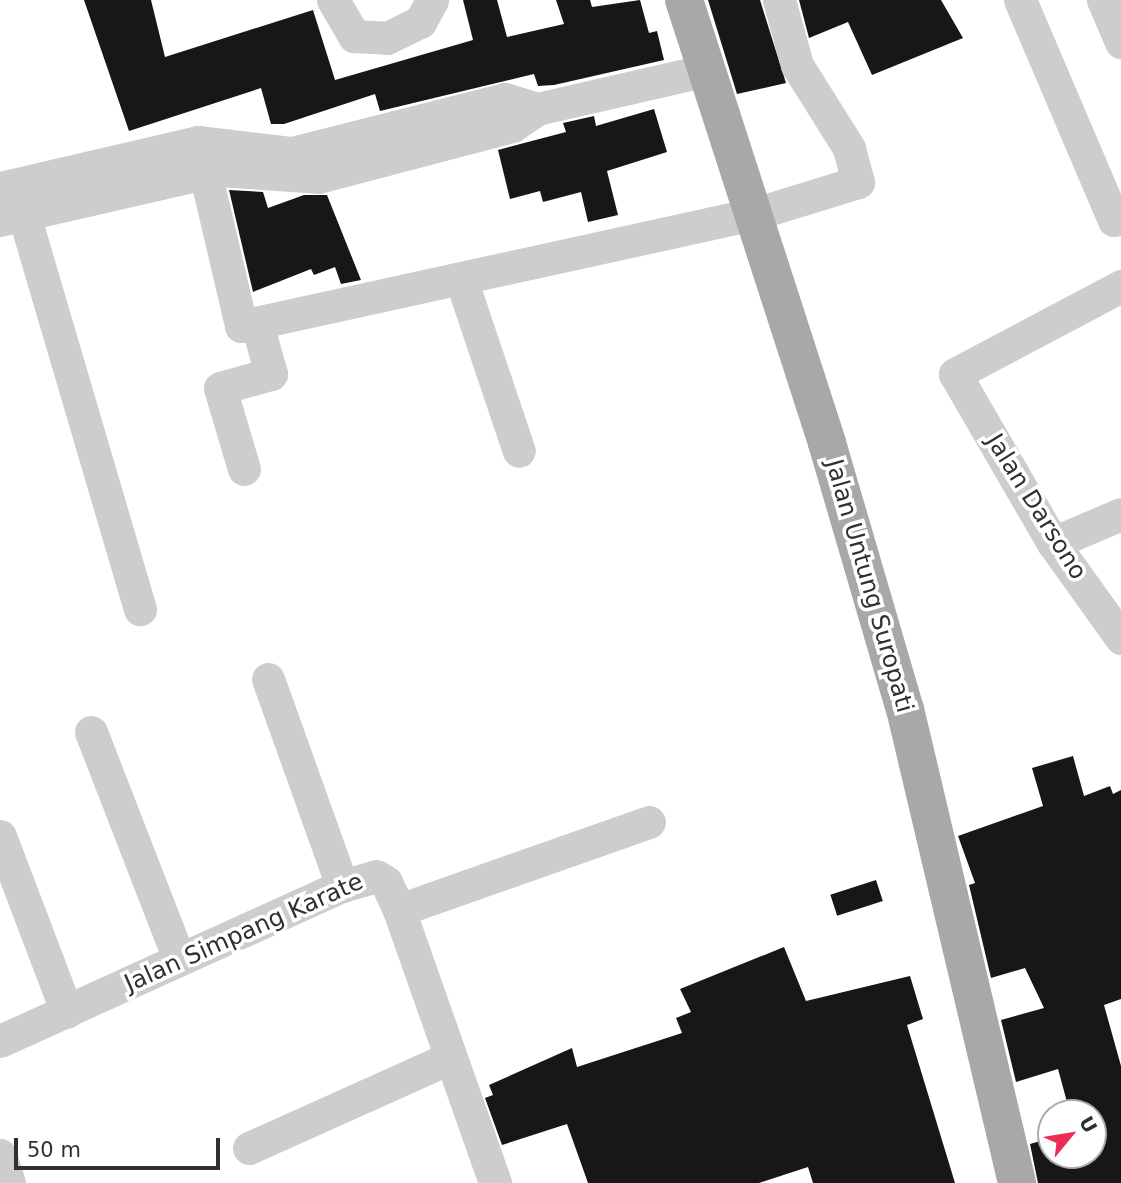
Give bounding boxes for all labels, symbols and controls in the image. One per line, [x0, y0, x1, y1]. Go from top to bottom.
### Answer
street label: Jalan Darsono [980, 429, 1092, 585]
street label: Jalan Untung Suropati [819, 456, 919, 716]
street label: Jalan Simpang Karate [120, 867, 368, 999]
north arrow [1037, 1099, 1107, 1169]
text: U [1075, 1112, 1102, 1137]
scale bar [18, 1124, 224, 1168]
text: 50 m [27, 1138, 81, 1162]

